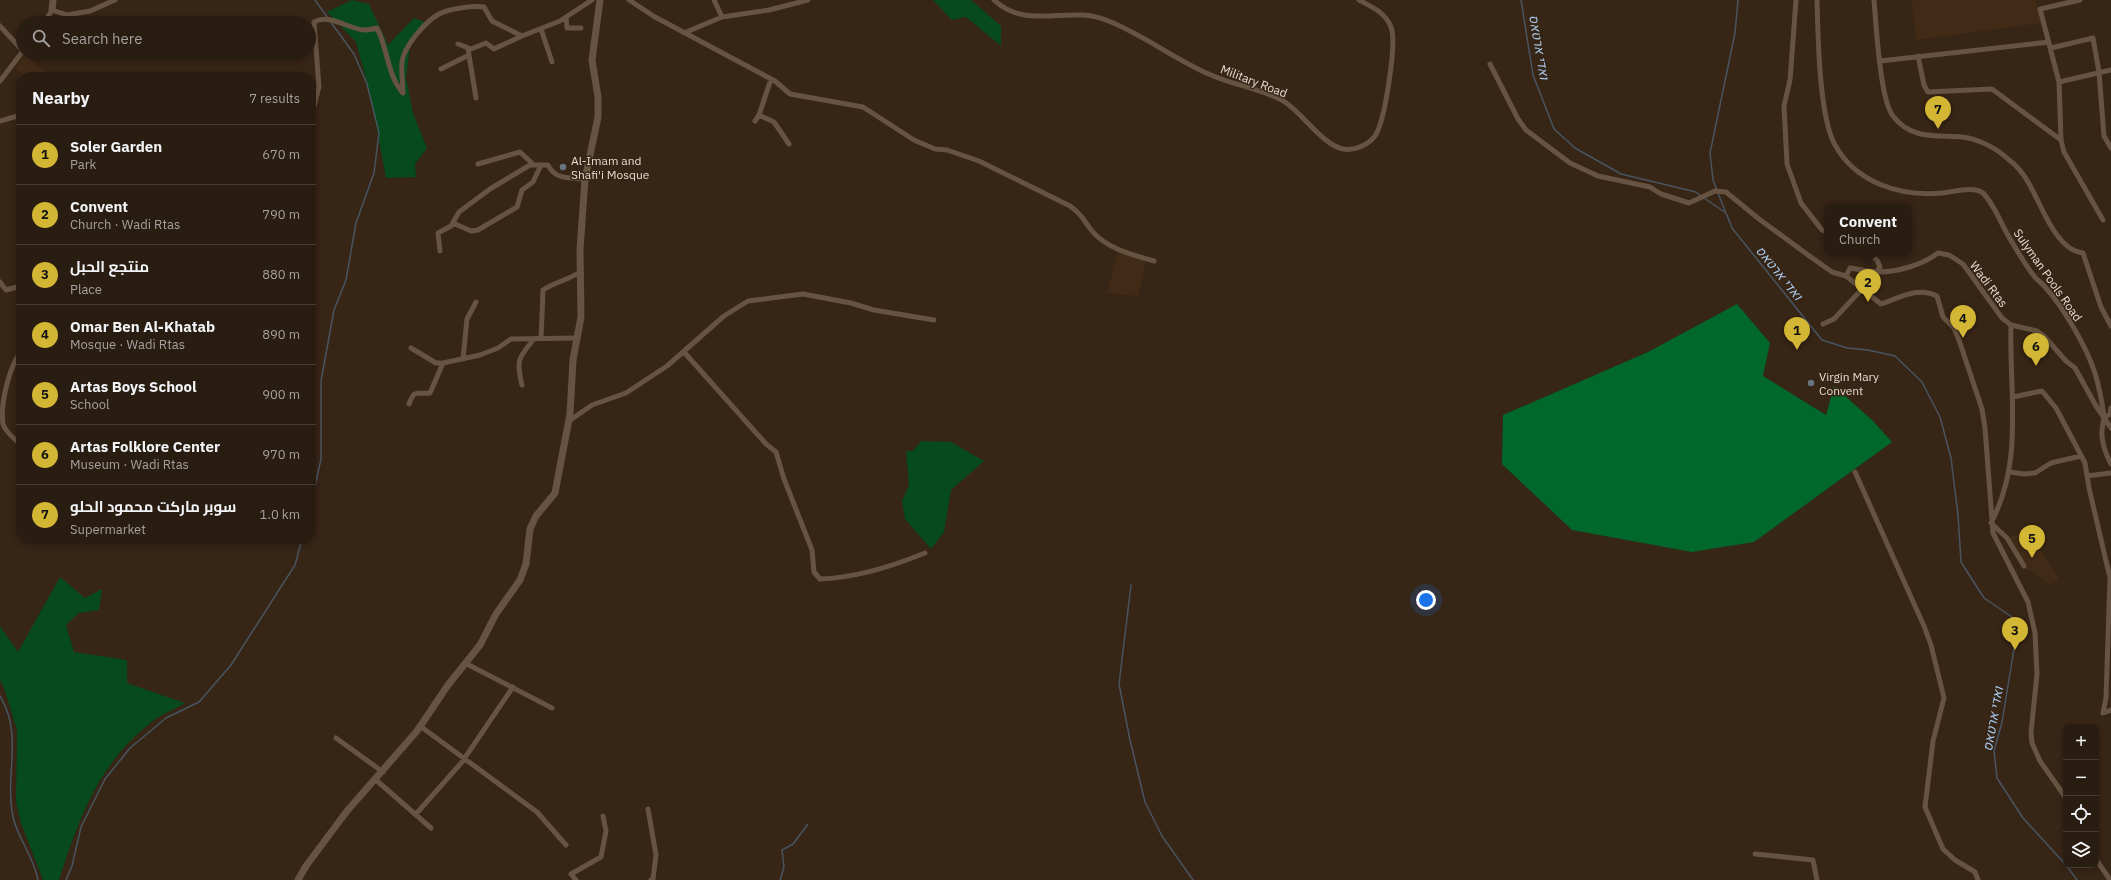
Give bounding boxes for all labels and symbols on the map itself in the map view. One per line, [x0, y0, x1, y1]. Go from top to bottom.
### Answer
water label: ואדי ארטאס [1525, 13, 1553, 82]
street label: Military Road [1218, 61, 1290, 101]
pin: 7 [1925, 96, 1951, 129]
place label: Al-Imam and Shafi'i Mosque [571, 153, 650, 182]
marker: Al-Imam and Shafi'i Mosque [558, 162, 568, 172]
street label: Sulyman Pools Road [2010, 226, 2086, 324]
water label: ואדי ארטאס [1752, 242, 1807, 305]
street label: Wadi Rtas [1967, 258, 2011, 310]
pin: 2 [1855, 269, 1881, 302]
pin: 4 [1950, 305, 1976, 338]
pin: 1 [1784, 317, 1810, 350]
pin: 6 [2023, 333, 2049, 366]
place label: Virgin Mary Convent [1819, 369, 1879, 398]
marker: Virgin Mary Convent [1806, 378, 1816, 388]
pin: 5 [2019, 525, 2045, 558]
your location [1416, 590, 1436, 610]
pin: 3 [2002, 617, 2028, 650]
water label: ואדי ארטאס [1979, 684, 2007, 753]

